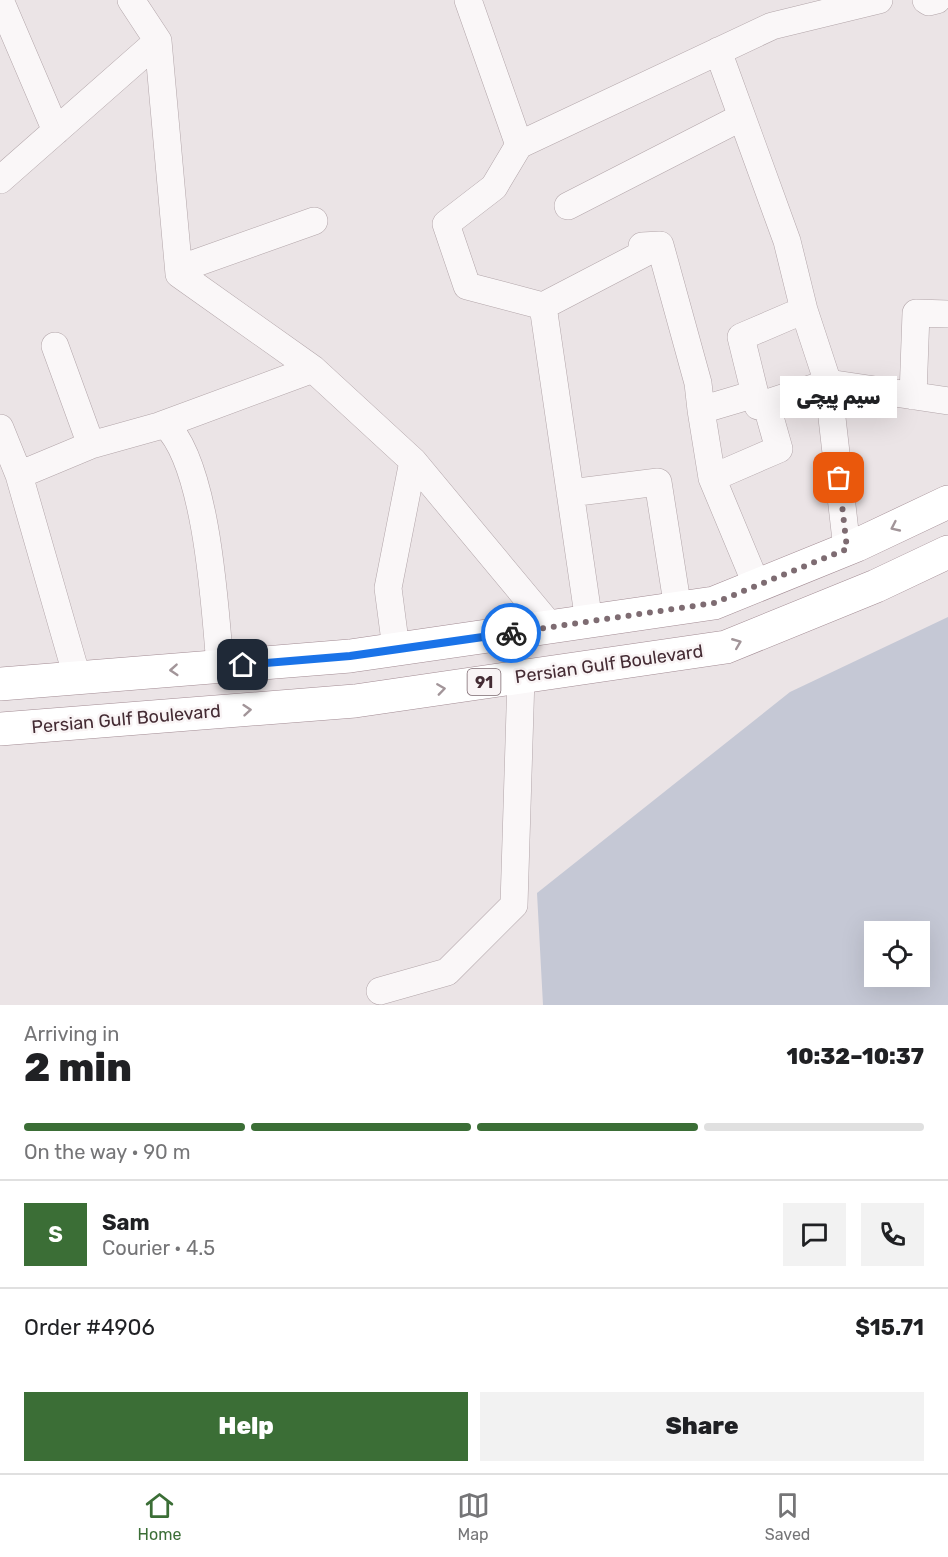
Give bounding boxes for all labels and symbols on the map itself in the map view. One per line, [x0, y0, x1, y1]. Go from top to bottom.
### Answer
callout: سیم پیچی [780, 376, 898, 418]
pin [813, 452, 864, 503]
one-way arrow [891, 520, 902, 532]
courier [481, 603, 541, 663]
one-way arrow [730, 638, 741, 650]
pin [217, 639, 268, 690]
street label: Persian Gulf Boulevard [513, 640, 705, 688]
one-way arrow [169, 663, 178, 676]
road number: 91 [468, 669, 500, 695]
one-way arrow [436, 683, 445, 695]
street label: Persian Gulf Boulevard [31, 700, 221, 738]
one-way arrow [242, 703, 251, 716]

